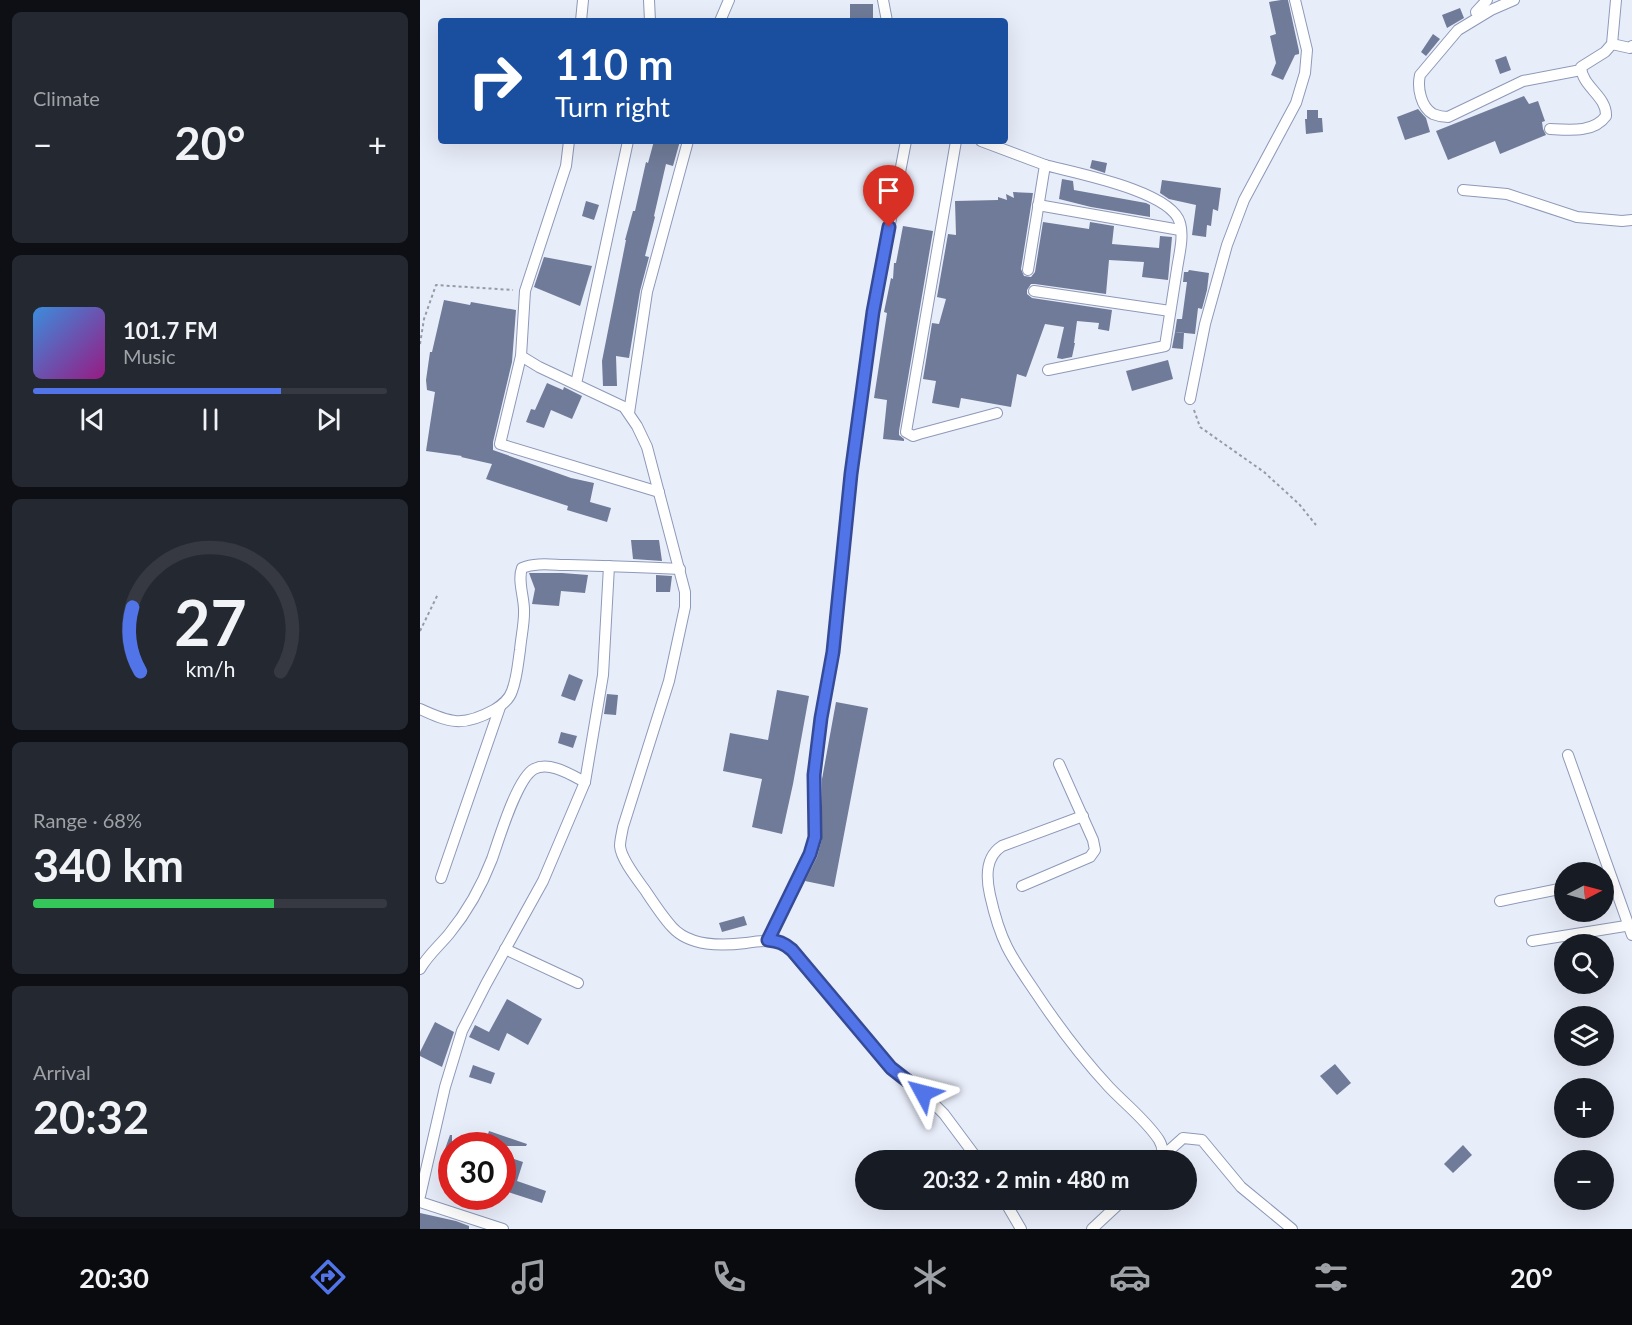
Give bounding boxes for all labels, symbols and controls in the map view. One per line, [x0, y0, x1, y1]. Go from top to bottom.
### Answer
text: 110 m [555, 39, 673, 89]
icon: right [456, 42, 534, 120]
text: Climate [33, 86, 100, 110]
text: Turn right [555, 90, 670, 123]
text: 20° [175, 116, 245, 170]
text: − [33, 124, 52, 164]
text: + [368, 124, 387, 164]
pin [863, 165, 914, 227]
icon: arrive [872, 174, 905, 207]
text: 101.7 FM [123, 317, 218, 344]
text: Music [123, 344, 176, 368]
icon: previous [76, 403, 109, 436]
icon: pause [194, 403, 227, 436]
icon: next [312, 403, 345, 436]
text: 27 [174, 584, 246, 659]
text: km/h [185, 656, 235, 682]
text: Range · 68% [33, 808, 142, 832]
text: 340 km [33, 838, 184, 892]
north arrow [1554, 862, 1614, 922]
map controls [1554, 862, 1614, 1210]
button: search [1554, 934, 1614, 994]
button: layers [1554, 1006, 1614, 1066]
text: Arrival [33, 1060, 91, 1084]
position arrow [891, 1061, 955, 1125]
button: + [1554, 1078, 1614, 1138]
text: 20:32 [33, 1090, 149, 1144]
speed limit sign: 30 [438, 1132, 516, 1210]
button: − [1554, 1150, 1614, 1210]
text: 20:32 · 2 min · 480 m [923, 1166, 1129, 1193]
icon: directions [307, 1256, 349, 1298]
icon: music [508, 1256, 550, 1298]
icon: phone [708, 1256, 750, 1298]
icon: climate [909, 1256, 951, 1298]
icon: car [1109, 1256, 1151, 1298]
icon: filters [1310, 1256, 1352, 1298]
text: 20:30 [79, 1261, 149, 1294]
text: 20° [1510, 1261, 1553, 1294]

